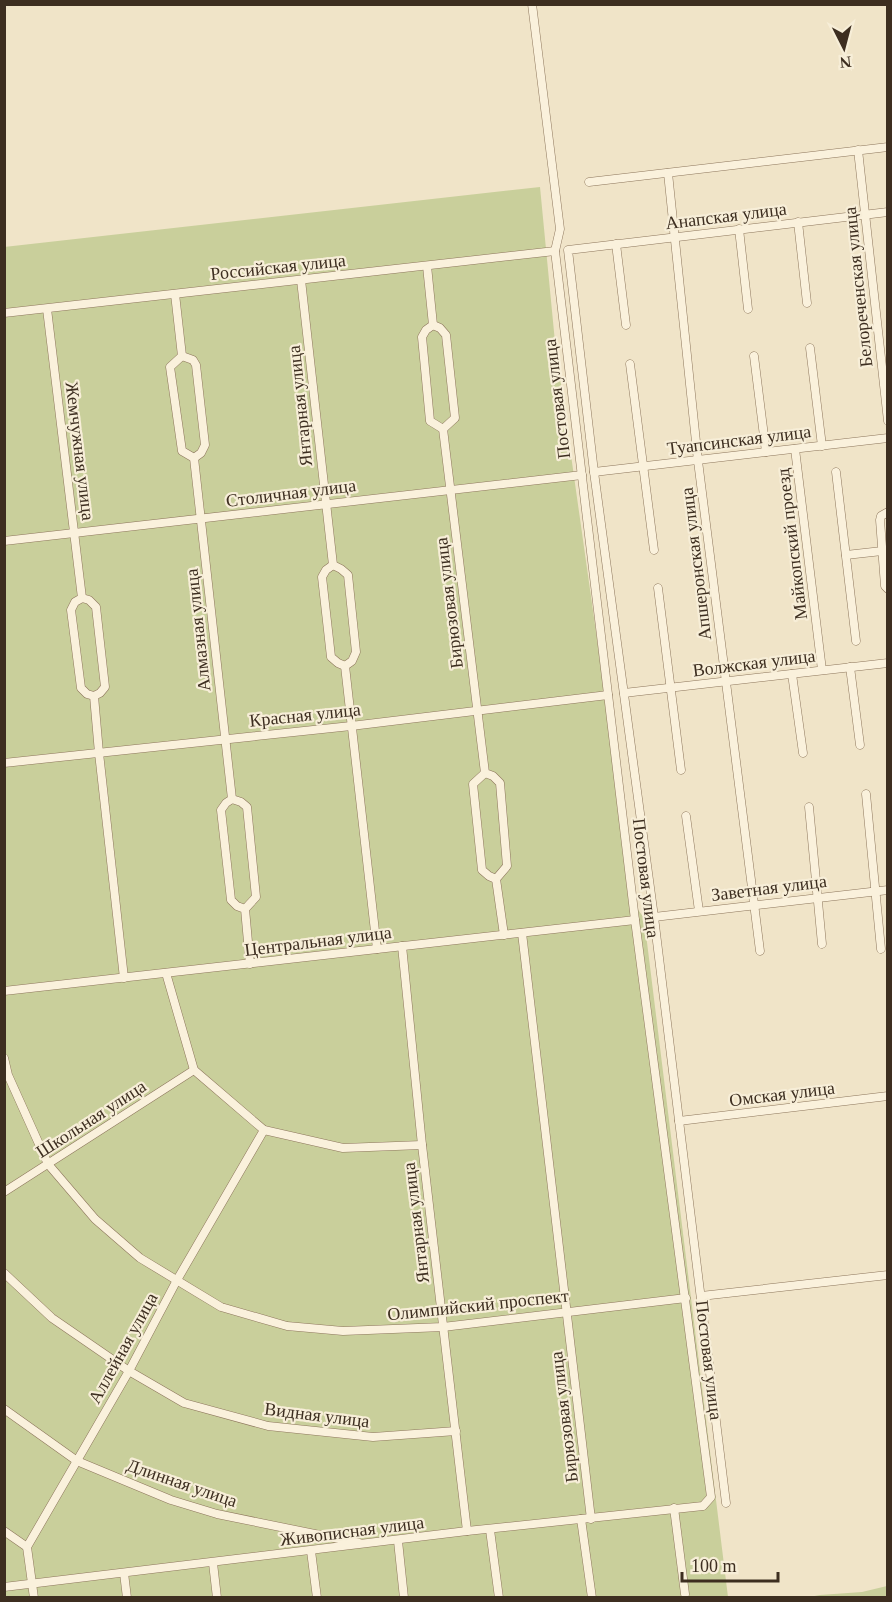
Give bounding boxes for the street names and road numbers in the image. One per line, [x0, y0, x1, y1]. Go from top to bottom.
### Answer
street label: Анапская улица [664, 199, 788, 233]
street label: Белореченская улица [840, 206, 876, 368]
street label: Российская улица [209, 250, 347, 284]
street label: Постовая улица [540, 338, 574, 460]
street label: Янтарная улица [284, 344, 316, 467]
street label: Жемчужная улица [62, 380, 98, 522]
street label: Туапсинская улица [666, 421, 812, 459]
street label: Майкопский проезд [773, 467, 811, 621]
street label: Столичная улица [225, 475, 357, 511]
street label: Апшеронская улица [677, 486, 715, 642]
street label: Бирюзовая улица [431, 536, 467, 670]
street label: Алмазная улица [182, 568, 214, 692]
street label: Волжская улица [691, 646, 817, 680]
street label: Красная улица [248, 699, 362, 731]
street label: Постовая улица [629, 817, 663, 939]
street label: Заветная улица [710, 871, 828, 905]
street label: Центральная улица [243, 922, 393, 960]
street label: Школьная улица [32, 1076, 150, 1162]
street label: Омская улица [728, 1078, 836, 1110]
street label: Янтарная улица [399, 1161, 433, 1285]
street label: Олимпийский проспект [386, 1286, 570, 1324]
street label: Аллейная улица [84, 1289, 162, 1407]
street label: Постовая улица [692, 1299, 726, 1421]
street label: Бирюзовая улица [546, 1350, 582, 1484]
street label: Видная улица [263, 1399, 371, 1431]
street label: Длинная улица [124, 1455, 240, 1511]
street label: Живописная улица [279, 1512, 425, 1550]

